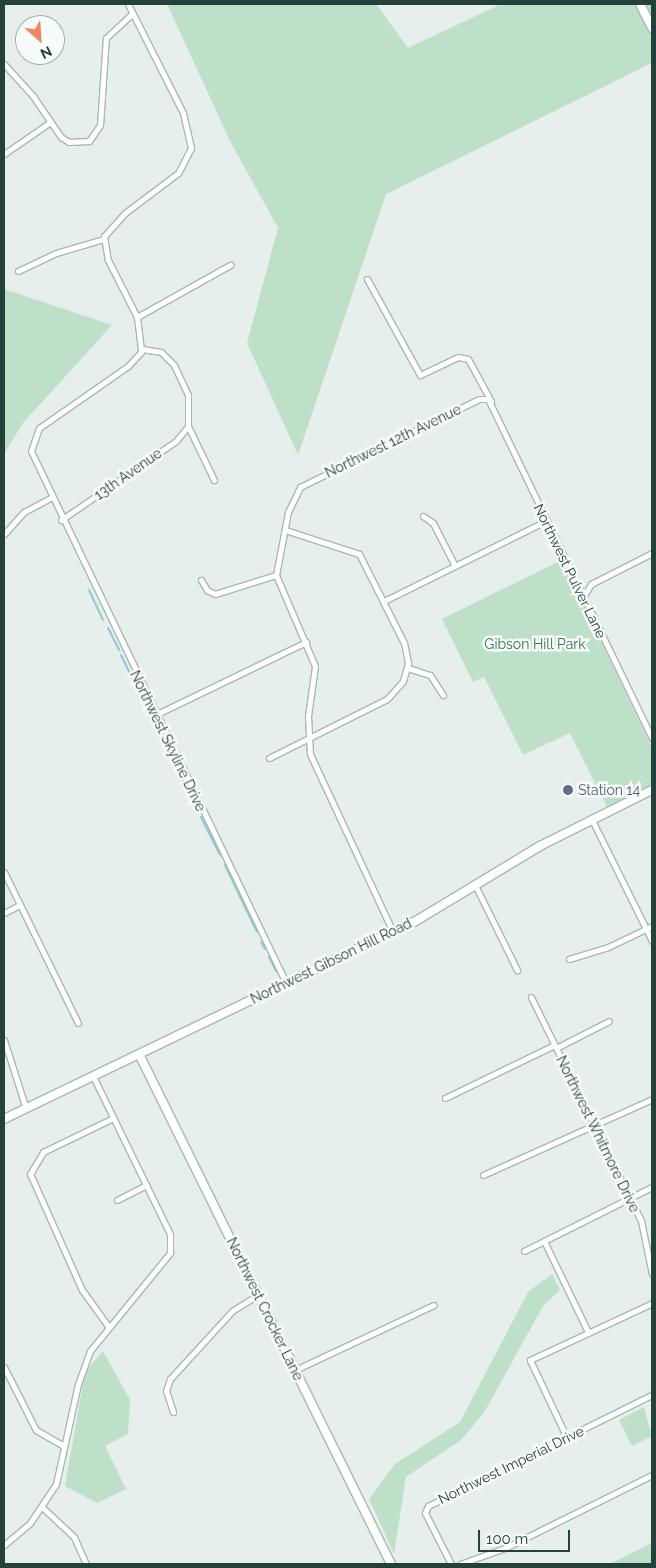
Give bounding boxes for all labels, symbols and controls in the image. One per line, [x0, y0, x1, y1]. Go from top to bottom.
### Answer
north arrow [15, 15, 65, 65]
text: N [38, 43, 54, 62]
street label: Northwest 12th Avenue [322, 401, 464, 481]
street label: 13th Avenue [91, 444, 165, 504]
street label: Northwest Pulver Lane [530, 501, 610, 641]
park label: Gibson Hill Park [484, 636, 586, 652]
street label: Northwest Skyline Drive [127, 668, 209, 814]
place label: Station 14 [578, 782, 640, 798]
marker: Station 14 [562, 784, 574, 796]
street label: Northwest Gibson Hill Road [247, 915, 415, 1007]
street label: Northwest Whitmore Drive [553, 1053, 643, 1215]
street label: Northwest Crocker Lane [223, 1235, 307, 1383]
street label: Northwest Imperial Drive [435, 1422, 587, 1508]
scale bar [481, 1520, 574, 1552]
text: 100 m [486, 1530, 528, 1548]

